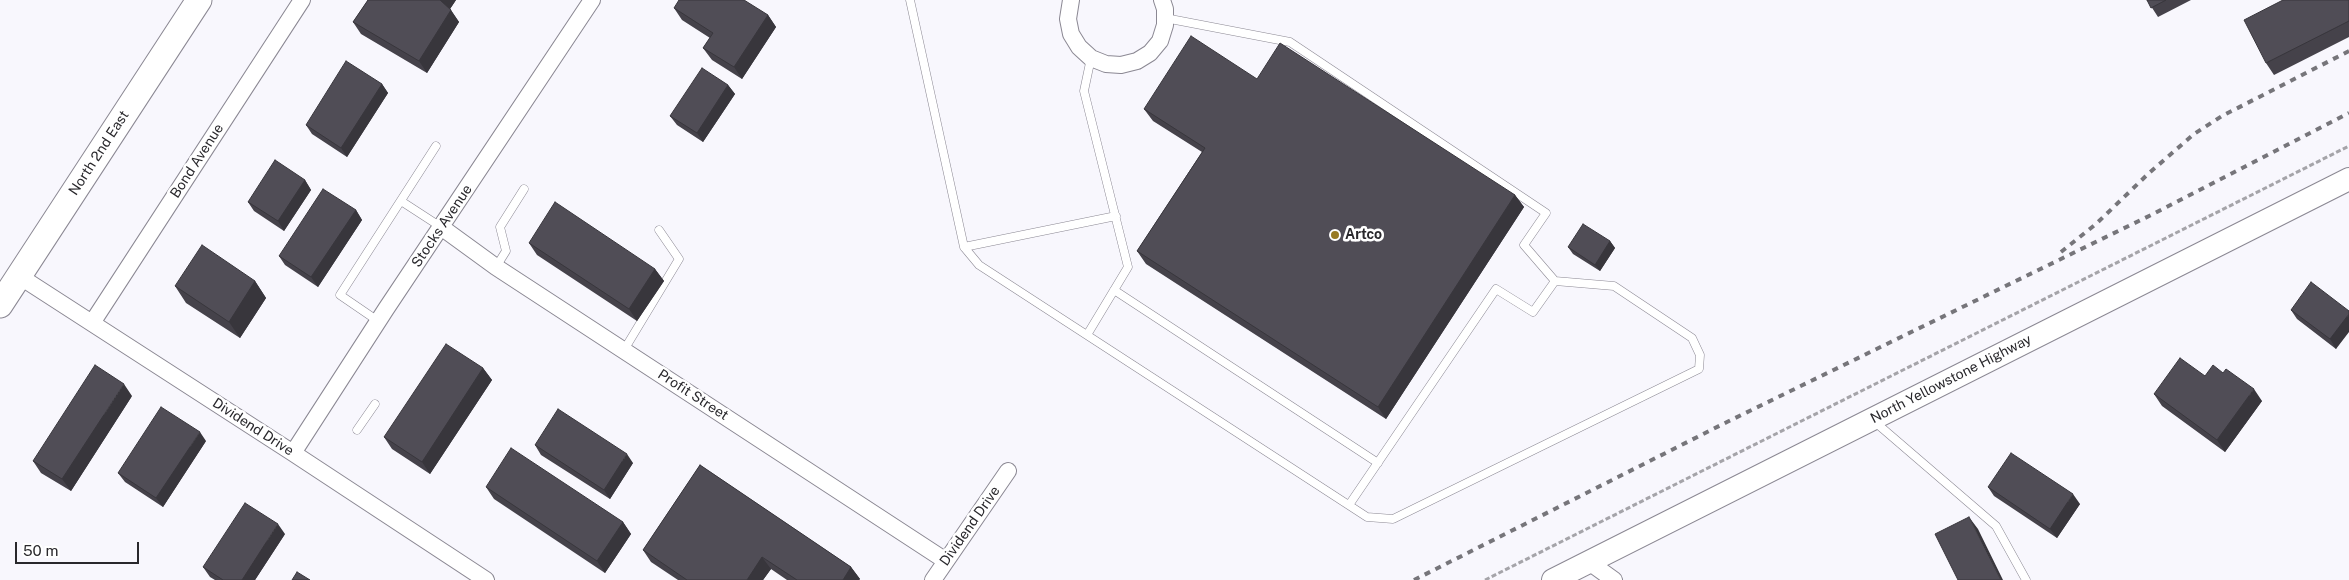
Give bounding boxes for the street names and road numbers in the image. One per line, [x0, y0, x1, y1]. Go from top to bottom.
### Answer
street label: North 2nd East [65, 108, 133, 198]
street label: Bond Avenue [167, 121, 227, 201]
street label: Stocks Avenue [408, 181, 476, 271]
street label: North Yellowstone Highway [1868, 331, 2034, 427]
street label: Profit Street [655, 366, 731, 424]
street label: Dividend Drive [209, 395, 297, 459]
street label: Dividend Drive [936, 483, 1004, 569]

